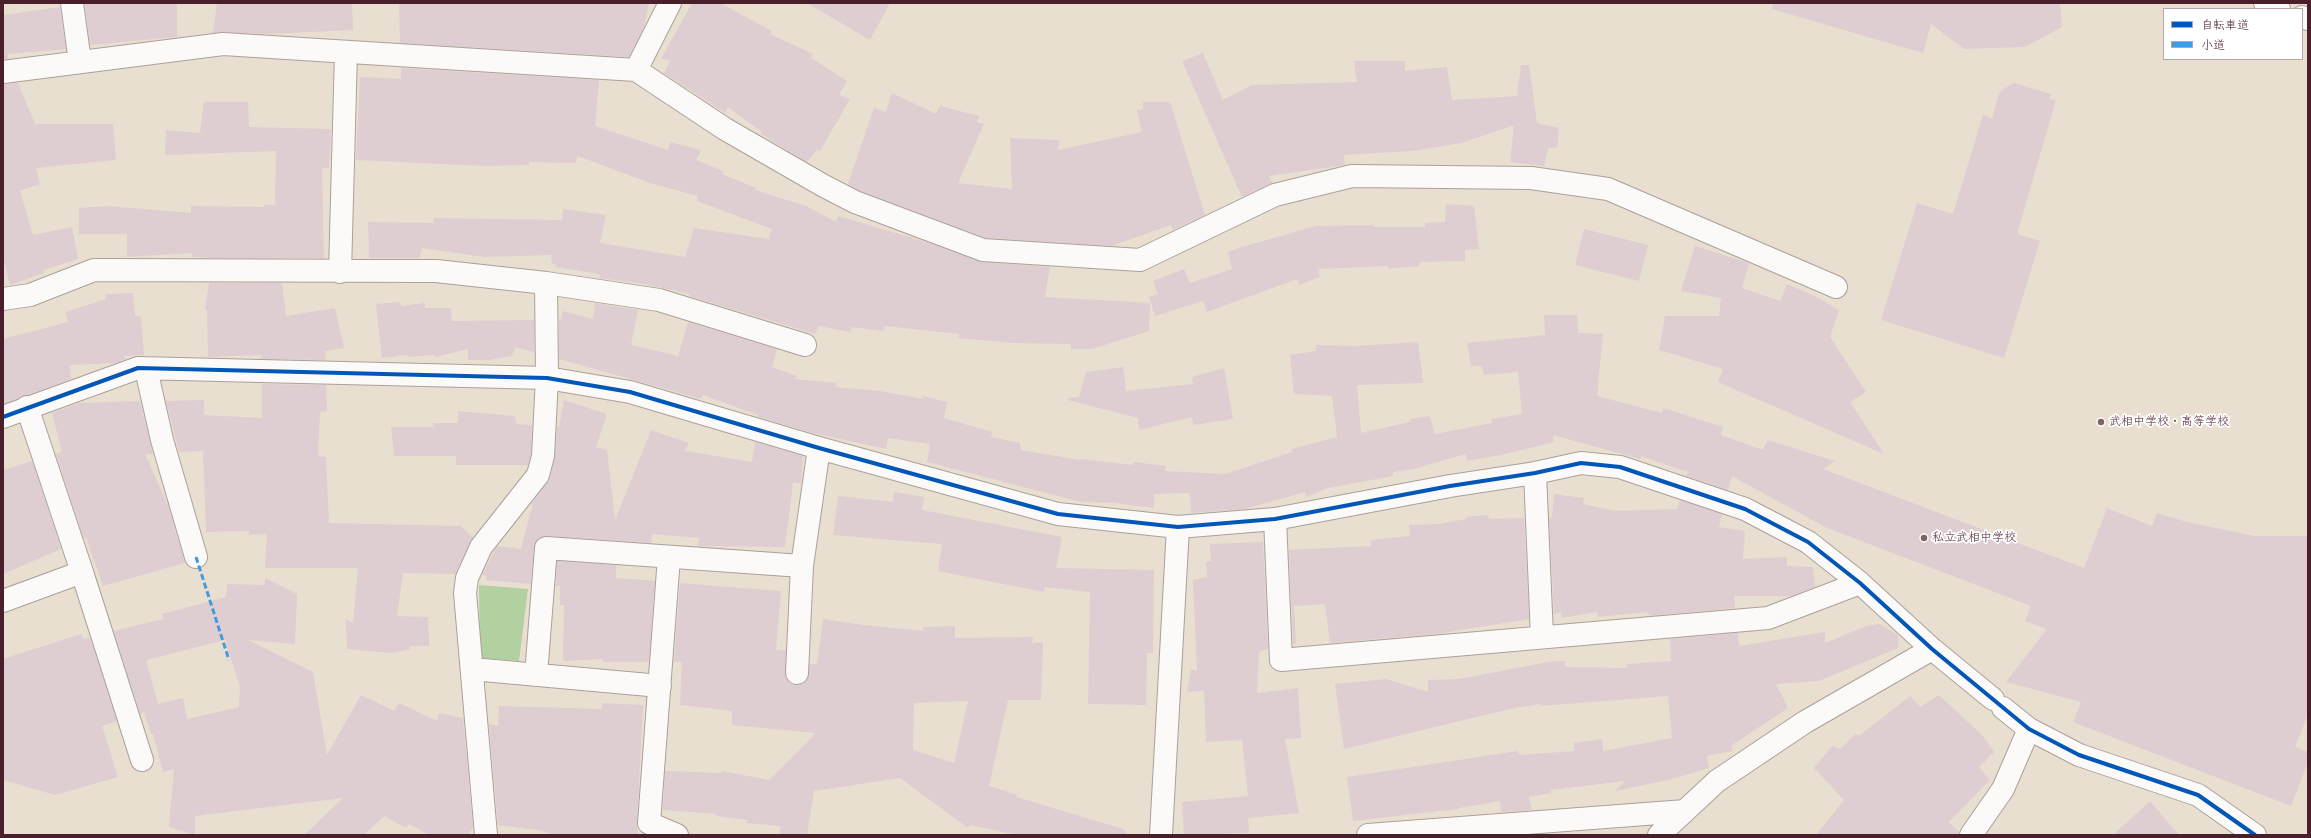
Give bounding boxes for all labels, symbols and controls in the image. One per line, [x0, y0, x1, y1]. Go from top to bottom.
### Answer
legend [2163, 8, 2303, 60]
text: 自転車道 [2201, 18, 2249, 34]
text: 小道 [2201, 38, 2225, 54]
place label: 武相中学校・高等学校 [2109, 415, 2229, 429]
marker: 武相中学校・高等学校 [2096, 417, 2106, 427]
place label: 私立武相中学校 [1932, 531, 2016, 545]
marker: 私立武相中学校 [1919, 533, 1929, 543]

